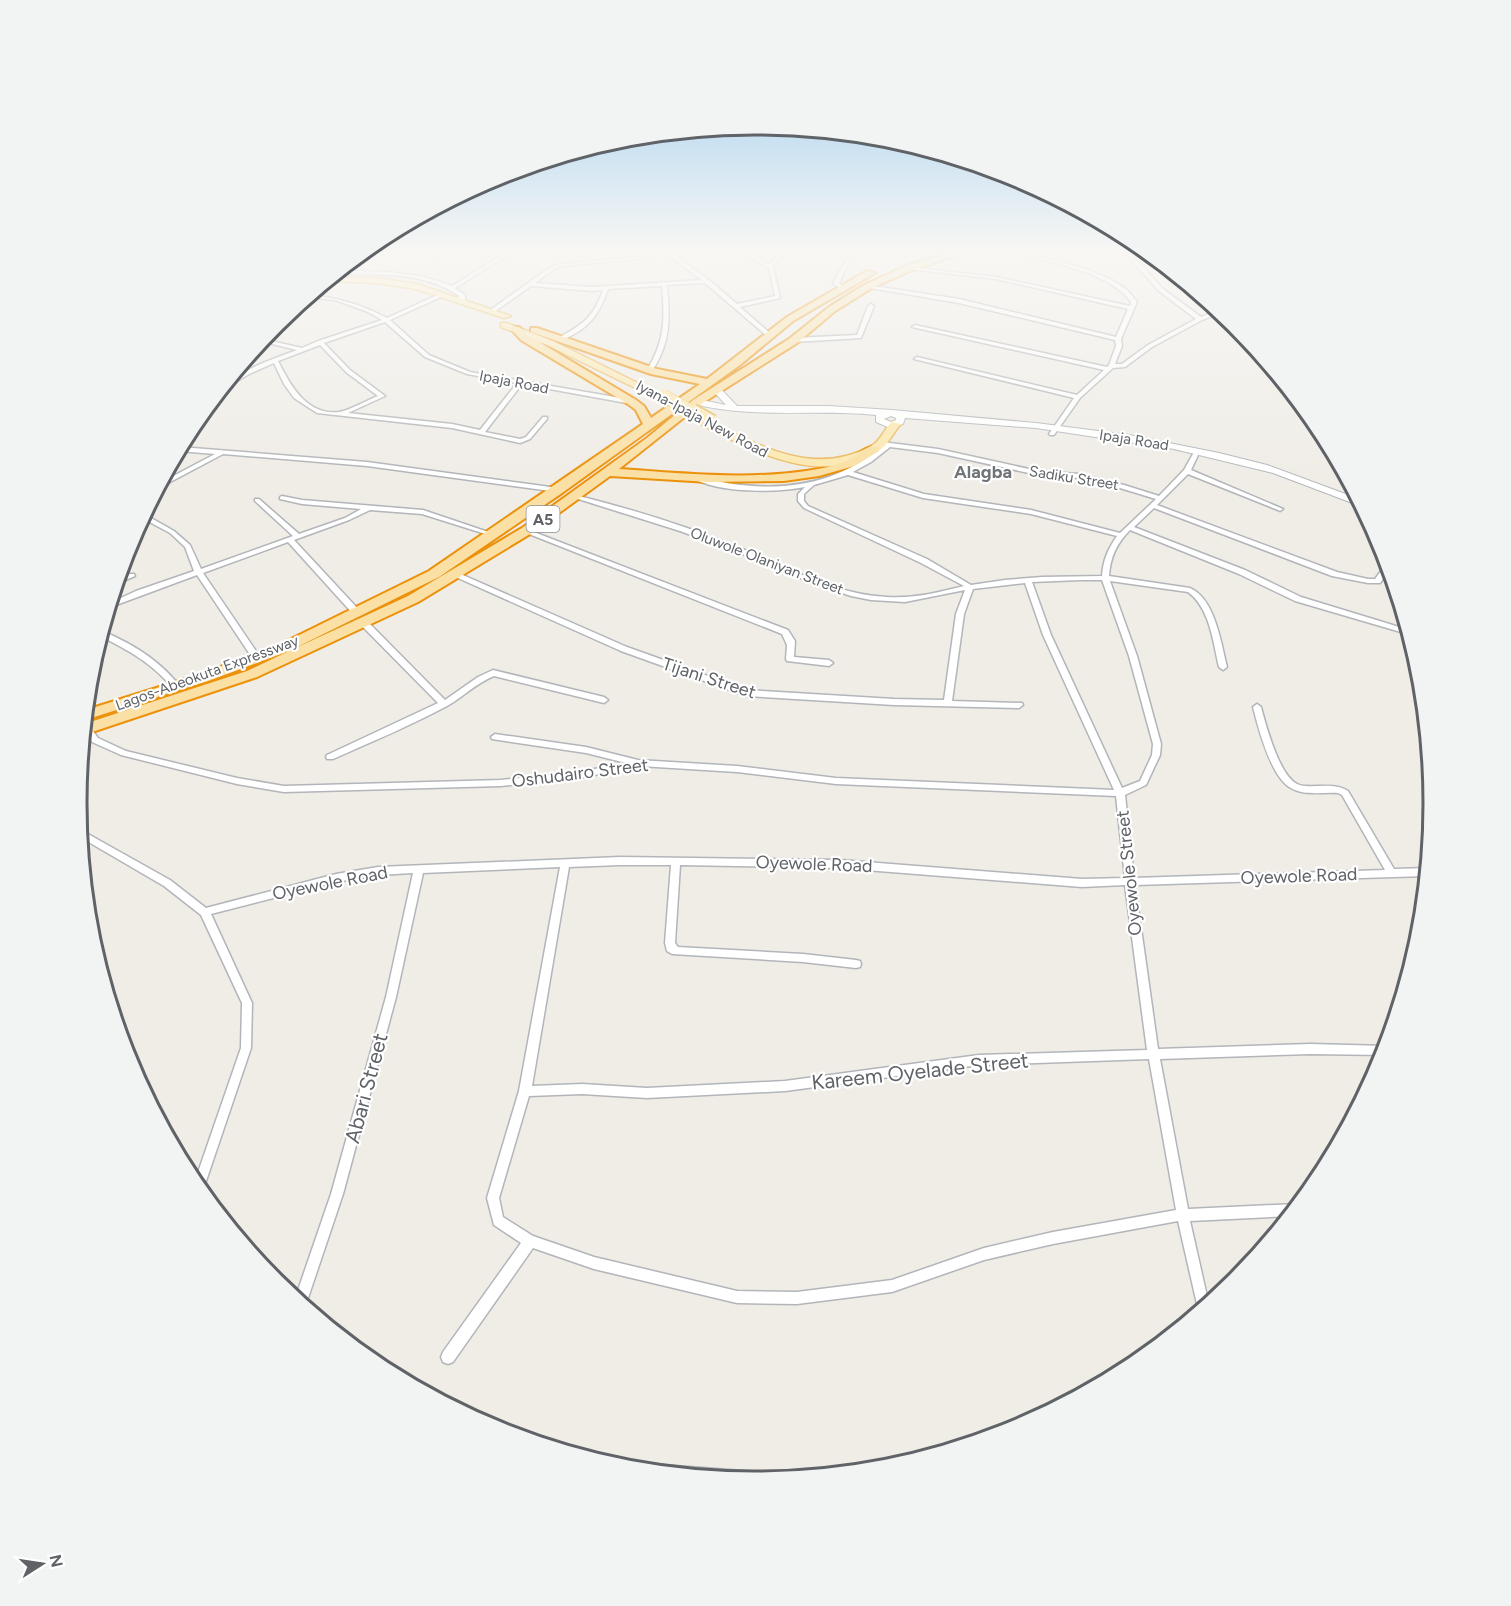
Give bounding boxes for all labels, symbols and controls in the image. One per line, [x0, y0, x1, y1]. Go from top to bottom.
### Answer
street label: Ipaja Road [478, 366, 550, 398]
street label: Iyana-Ipaja New Road [633, 376, 771, 462]
street label: Ipaja Road [1098, 426, 1170, 454]
district label: Alagba [954, 461, 1012, 483]
street label: Sadiku Street [1028, 462, 1120, 494]
road number: A5 [526, 506, 560, 532]
street label: Oluwole Olaniyan Street [688, 523, 846, 599]
street label: Lagos-Abeokuta Expressway [113, 631, 301, 715]
street label: Tijani Street [659, 653, 759, 704]
street label: Oshudairo Street [510, 754, 650, 792]
street label: Oyewole Street [1111, 809, 1147, 937]
street label: Oyewole Road [755, 851, 873, 877]
street label: Oyewole Road [271, 861, 389, 905]
street label: Oyewole Road [1240, 863, 1358, 889]
street label: Abari Street [339, 1030, 393, 1146]
street label: Kareem Oyelade Street [810, 1047, 1030, 1095]
north arrow [12, 1534, 72, 1594]
text: N [46, 1553, 67, 1569]

